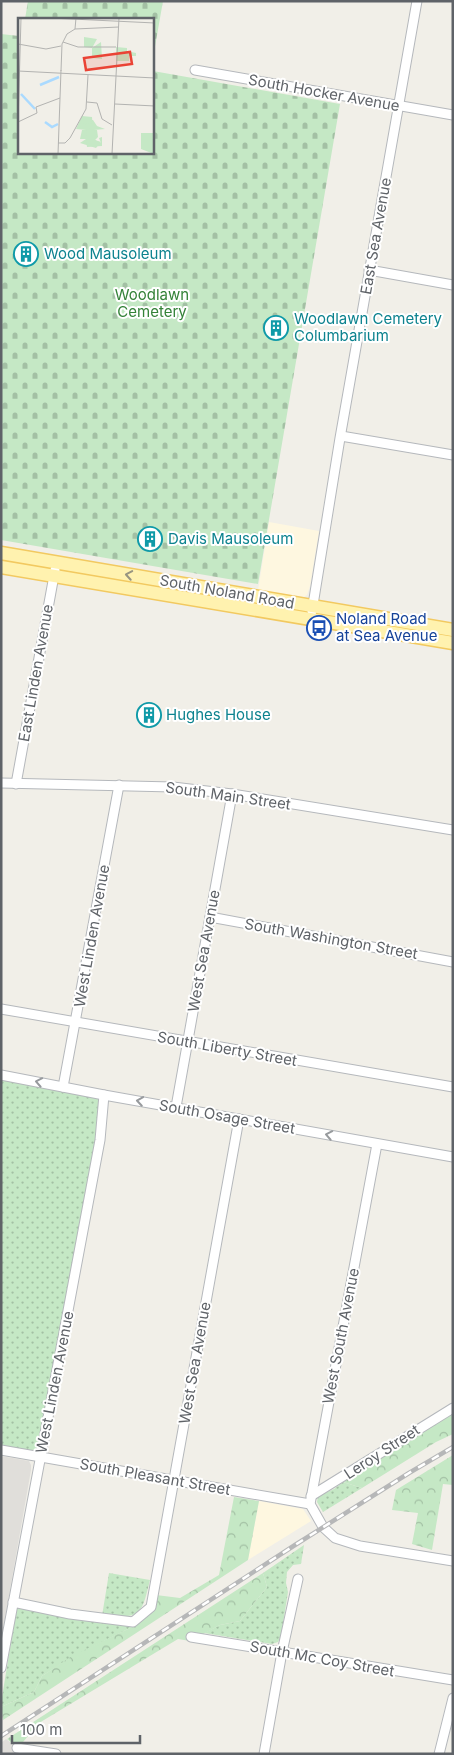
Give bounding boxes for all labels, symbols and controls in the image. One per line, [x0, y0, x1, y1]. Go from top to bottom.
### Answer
inset map [18, 18, 154, 154]
street label: South Hocker Avenue [247, 70, 401, 115]
street label: East Sea Avenue [356, 176, 395, 296]
building icon: Wood Mausoleum [13, 241, 39, 267]
place label: Wood Mausoleum [44, 244, 172, 263]
park label: Woodlawn Cemetery [115, 285, 189, 321]
place label: Woodlawn Cemetery Columbarium [294, 309, 443, 345]
building icon: Woodlawn Cemetery Columbarium [263, 315, 289, 341]
building icon: Davis Mausoleum [137, 526, 163, 552]
place label: Davis Mausoleum [168, 529, 293, 548]
street label: South Noland Road [158, 570, 296, 613]
one-way arrow [124, 571, 133, 581]
street label: East Linden Avenue [14, 603, 57, 743]
place label: Noland Road at Sea Avenue [336, 609, 437, 645]
bus stop icon: Noland Road at Sea Avenue [306, 615, 332, 641]
building icon: Hughes House [136, 702, 162, 728]
place label: Hughes House [166, 705, 271, 724]
street label: South Main Street [164, 777, 292, 814]
street label: West Linden Avenue [70, 863, 113, 1009]
street label: West Sea Avenue [183, 888, 224, 1013]
street label: South Washington Street [243, 914, 419, 963]
street label: South Liberty Street [156, 1027, 299, 1070]
one-way arrow [35, 1078, 44, 1088]
street label: South Osage Street [158, 1095, 297, 1138]
one-way arrow [136, 1096, 144, 1107]
one-way arrow [325, 1131, 334, 1141]
street label: West South Avenue [318, 1266, 363, 1405]
street label: West Sea Avenue [174, 1300, 215, 1425]
street label: West Linden Avenue [31, 1309, 78, 1455]
street label: Leroy Street [340, 1420, 423, 1483]
street label: South Pleasant Street [78, 1454, 232, 1499]
street label: South Mc Coy Street [248, 1636, 396, 1681]
scale bar [12, 1712, 140, 1744]
text: 100 m [20, 1720, 62, 1739]

